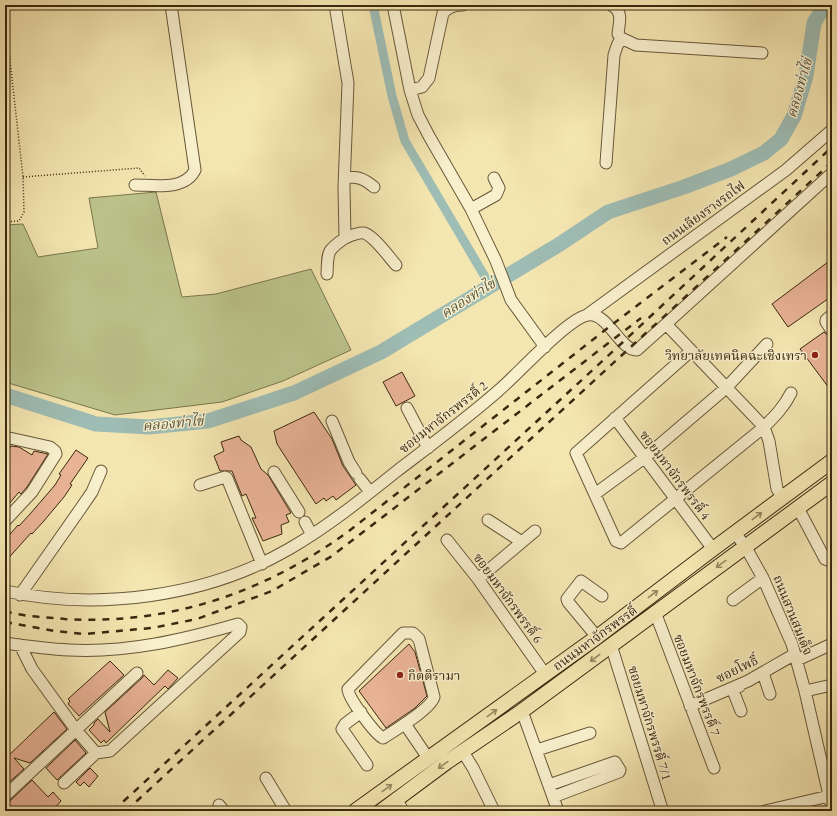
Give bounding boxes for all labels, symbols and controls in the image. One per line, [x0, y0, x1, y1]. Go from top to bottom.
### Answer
water label: คลองท่าไข่ [781, 54, 817, 120]
street label: ถนนเลียงรางรถไฟ [658, 177, 748, 249]
water label: คลองท่าไข่ [437, 272, 500, 322]
place label: วิทยาลัยเทคนิคฉะเชิงเทรา [665, 347, 807, 364]
marker: วิทยาลัยเทคนิคฉะเชิงเทรา [810, 350, 820, 360]
street label: ซอยมหาจักรพรรดิ์ 2 [395, 376, 491, 457]
water label: คลองท่าไข่ [142, 410, 206, 435]
street label: ซอยมหาจักรพรรดิ์ 4 [636, 426, 715, 524]
one-way arrow [752, 512, 763, 520]
street label: ซอยมหาจักรพรรดิ์ 6 [470, 549, 547, 646]
one-way arrow [716, 559, 727, 568]
street label: ถนนสวนสมเด็จ [769, 572, 817, 658]
one-way arrow [648, 590, 659, 599]
street label: ถนนมหาจักรพรรดิ์ [549, 600, 642, 674]
street label: ซอยมหาจักรพรรดิ์ 7 [670, 631, 725, 739]
street label: ซอยโพธิ์ [713, 650, 762, 686]
one-way arrow [589, 654, 600, 662]
street label: ซอยมหาจักรพรรดิ์ 7/1 [624, 663, 676, 782]
place label: กิตติรามา [408, 667, 460, 684]
marker: กิตติรามา [395, 670, 405, 680]
one-way arrow [487, 709, 498, 717]
one-way arrow [437, 761, 448, 769]
one-way arrow [381, 784, 392, 792]

